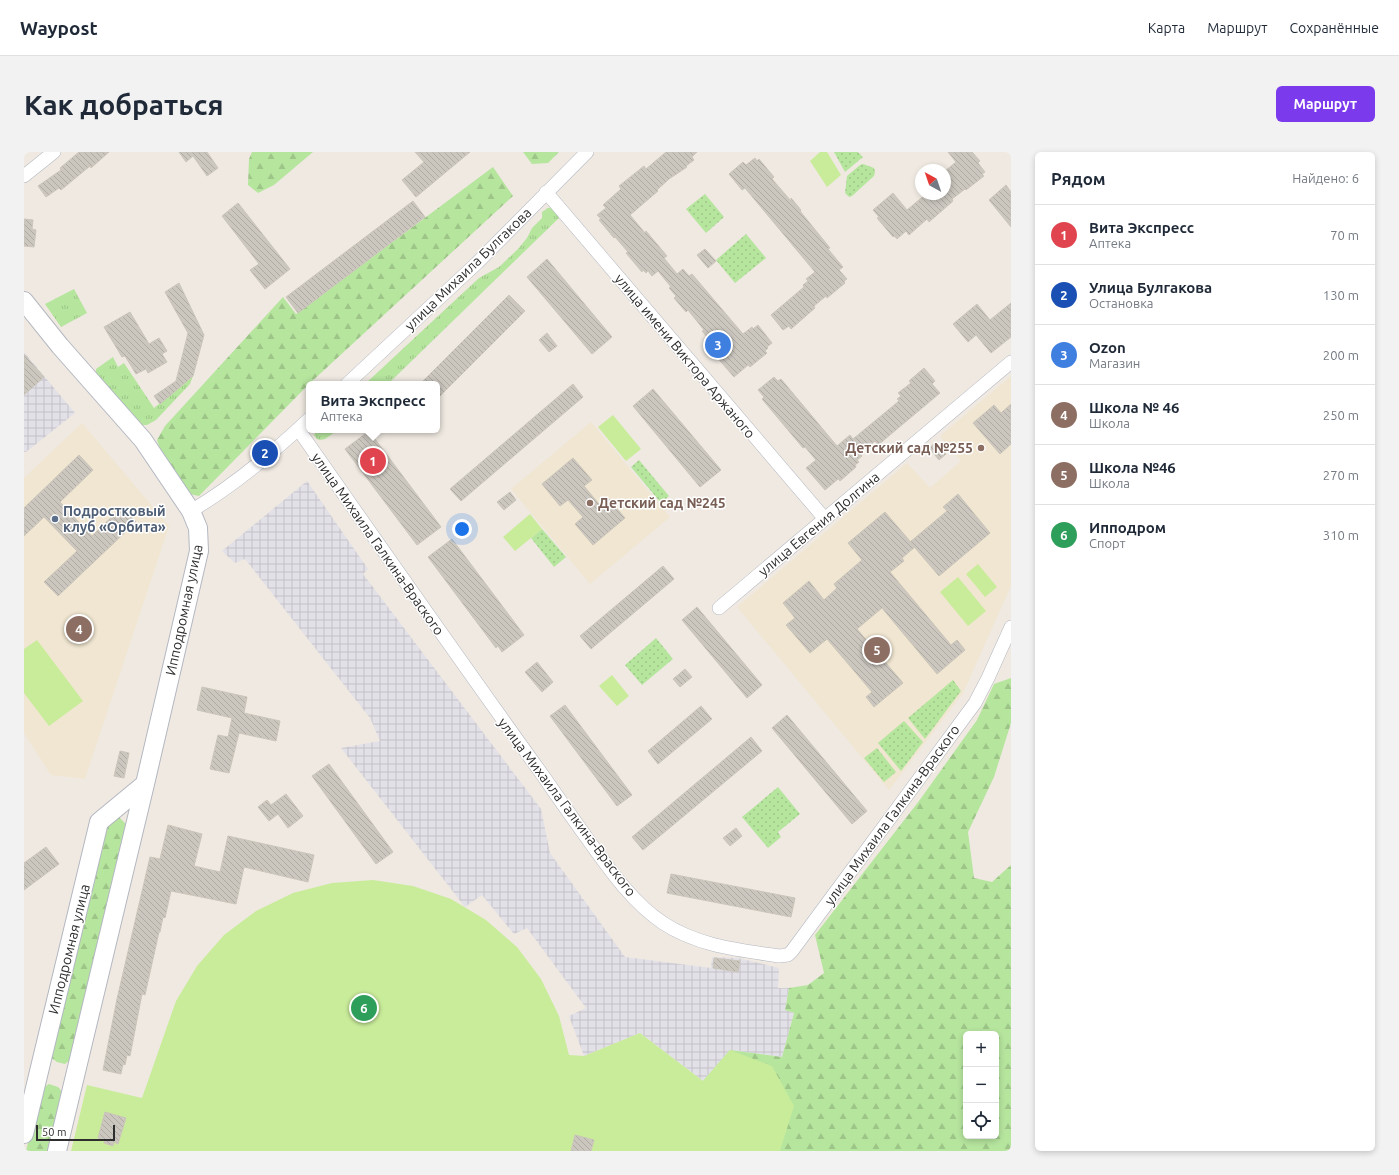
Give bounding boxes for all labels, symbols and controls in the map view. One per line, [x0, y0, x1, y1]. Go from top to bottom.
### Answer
text: Waypost [20, 17, 98, 39]
text: Карта [1148, 20, 1185, 36]
text: Маршрут [1207, 20, 1268, 36]
text: Сохранённые [1290, 20, 1379, 36]
button: Маршрут [1276, 86, 1375, 122]
text: Как добраться [24, 89, 223, 120]
north arrow [915, 164, 951, 200]
text: Рядом [1051, 169, 1106, 188]
text: Найдено: 6 [1292, 171, 1359, 185]
street label: улица Михаила Булгакова [402, 204, 534, 334]
text: Вита Экспресс [1089, 219, 1194, 236]
text: 1 [1060, 228, 1068, 242]
text: 70 m [1330, 228, 1359, 242]
text: Аптека [1089, 236, 1131, 250]
street label: улица имени Виктора Аржаного [611, 271, 759, 441]
text: Улица Булгакова [1089, 279, 1212, 296]
text: 2 [1060, 288, 1068, 302]
text: 130 m [1323, 288, 1359, 302]
text: Остановка [1089, 296, 1154, 310]
pin: 3 [705, 330, 731, 360]
text: Ozon [1089, 339, 1126, 356]
text: 3 [1060, 348, 1068, 362]
text: 200 m [1323, 348, 1359, 362]
text: Магазин [1089, 356, 1140, 370]
popup [306, 381, 440, 433]
text: Вита Экспресс [320, 392, 426, 409]
text: Школа № 46 [1089, 399, 1179, 416]
text: 4 [1060, 408, 1068, 422]
text: 250 m [1323, 408, 1359, 422]
text: Аптека [320, 409, 363, 423]
text: Школа [1089, 416, 1130, 430]
pin: 2 [252, 438, 278, 468]
place label: Детский сад №255 [845, 440, 973, 456]
marker: Детский сад №255 [976, 443, 986, 453]
pin: 1 [360, 446, 386, 476]
street label: улица Михаила Галкина-Враского [309, 450, 447, 638]
text: Школа №46 [1089, 459, 1176, 476]
text: 5 [1060, 468, 1068, 482]
text: 270 m [1323, 468, 1359, 482]
street label: улица Евгения Долгина [755, 469, 883, 579]
text: Школа [1089, 476, 1130, 490]
place label: Детский сад №245 [598, 495, 726, 511]
marker: Детский сад №245 [585, 498, 595, 508]
place label: Подростковый клуб «Орбита» [63, 503, 166, 535]
marker: Подростковый клуб «Орбита» [50, 514, 60, 524]
your location [452, 519, 472, 539]
text: Ипподром [1089, 519, 1166, 536]
text: 6 [1060, 528, 1068, 542]
text: 310 m [1323, 528, 1359, 542]
text: Спорт [1089, 536, 1125, 550]
street label: Ипподромная улица [162, 543, 206, 677]
pin: 4 [66, 614, 92, 644]
pin: 5 [864, 635, 890, 665]
street label: улица Михаила Галкина-Враского [495, 715, 639, 899]
street label: улица Михаила Галкина-Враского [821, 722, 963, 908]
street label: Ипподромная улица [45, 882, 93, 1016]
pin: 6 [351, 993, 377, 1023]
map controls [963, 1031, 999, 1139]
button: + [963, 1031, 999, 1067]
button: − [963, 1067, 999, 1103]
button: locate [963, 1103, 999, 1139]
scale bar [36, 1123, 115, 1142]
text: 50 m [42, 1126, 66, 1138]

